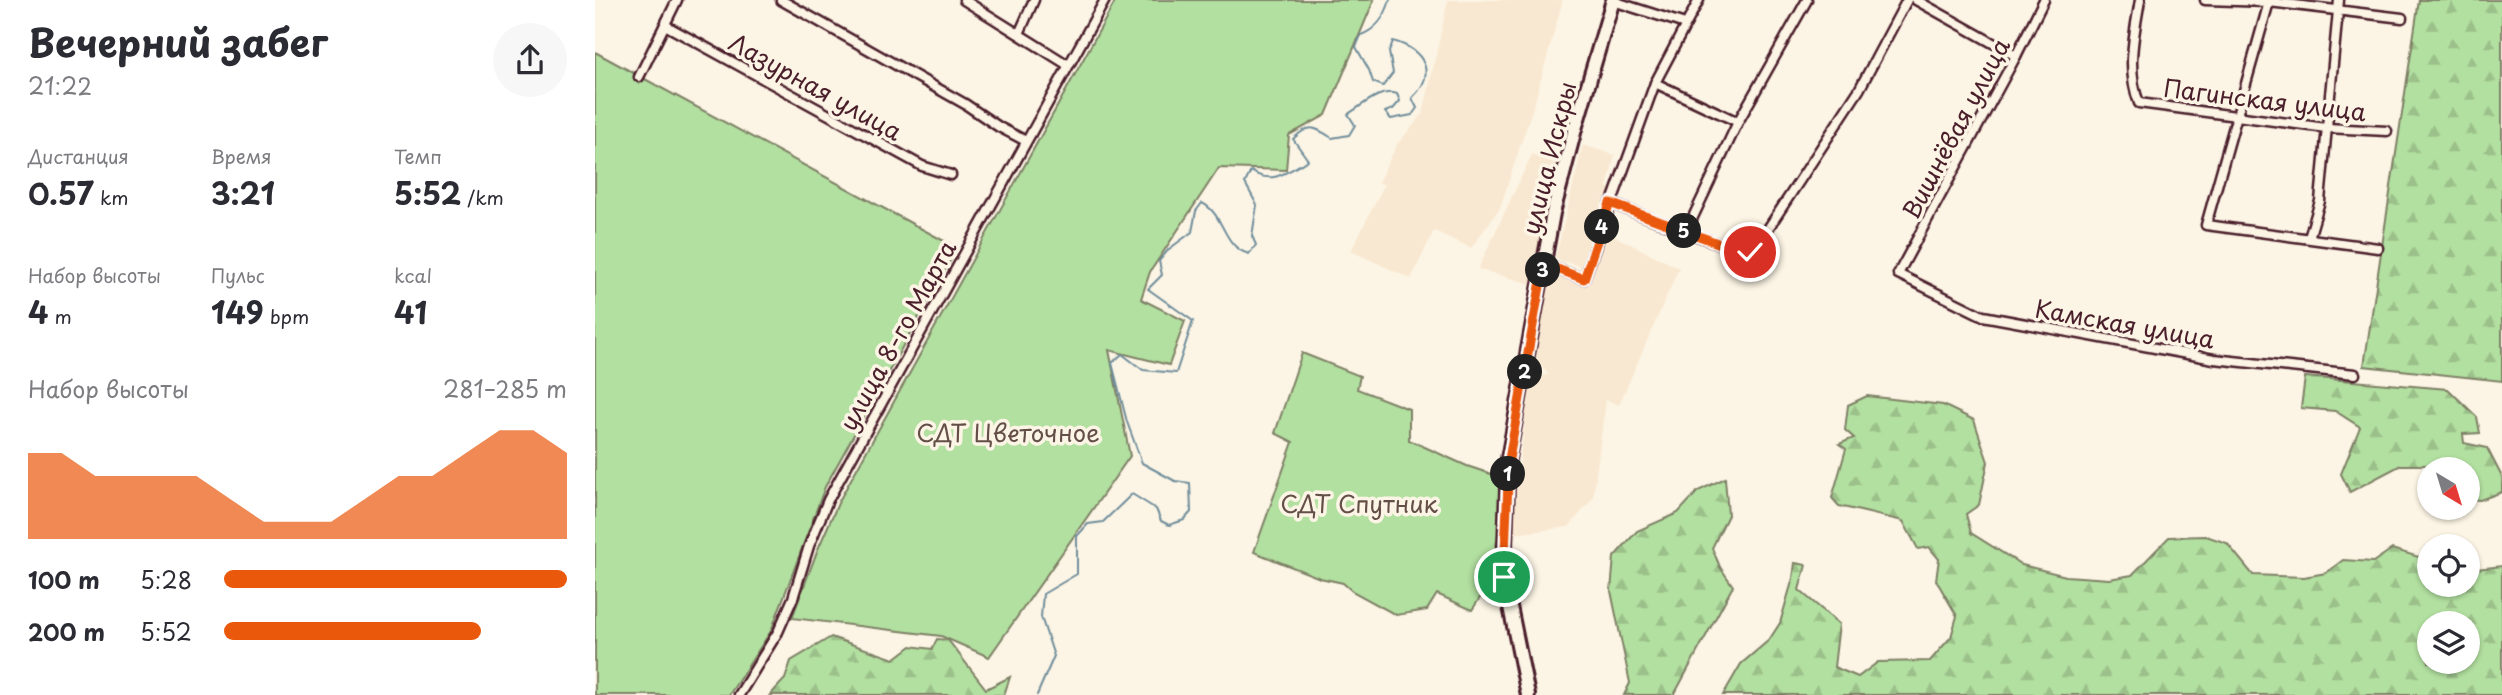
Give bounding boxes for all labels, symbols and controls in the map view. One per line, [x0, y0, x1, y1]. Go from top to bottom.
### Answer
text: Вечерний забег [28, 13, 328, 70]
button: share [493, 23, 567, 97]
street label: Лазурная улица [723, 24, 909, 148]
street label: Вишнёвая улица [1892, 31, 2018, 225]
text: 21:22 [28, 68, 92, 103]
street label: Пагинская улица [2162, 69, 2368, 129]
street label: улица Искры [1512, 78, 1584, 238]
text: Дистанция [28, 142, 129, 170]
text: Время [211, 142, 272, 170]
text: Темп [394, 142, 442, 170]
text: 0.57 [28, 170, 94, 215]
text: 3:21 [211, 170, 275, 215]
text: 5:52 [394, 170, 461, 215]
text: km [94, 183, 129, 211]
text: /km [461, 183, 504, 211]
pin: 4 [1585, 210, 1619, 244]
text: 4 [1595, 212, 1608, 240]
pin: 5 [1667, 214, 1701, 248]
text: 5 [1677, 216, 1690, 244]
pin [1720, 222, 1780, 282]
street label: улица 8-го Марта [830, 233, 965, 437]
icon: check [1731, 233, 1769, 271]
pin: 3 [1525, 252, 1560, 288]
text: 3 [1536, 255, 1549, 283]
text: Набор высоты [28, 261, 161, 289]
text: Пульс [211, 261, 265, 289]
text: kcal [394, 261, 432, 289]
text: 4 [28, 289, 48, 334]
text: 149 [211, 289, 264, 334]
text: 41 [394, 289, 427, 334]
street label: Камская улица [2032, 290, 2218, 356]
text: m [48, 302, 72, 330]
text: bpm [264, 302, 309, 330]
pin: 2 [1507, 354, 1543, 390]
text: 2 [1518, 357, 1531, 385]
text: Набор высоты [28, 371, 189, 406]
text: 281–285 m [443, 371, 567, 406]
park label: СДТ Цветочное [916, 414, 1100, 450]
pin: 1 [1490, 456, 1525, 491]
north arrow [2417, 457, 2480, 520]
map controls [2417, 457, 2480, 674]
text: 1 [1503, 459, 1512, 487]
park label: СДТ Спутник [1280, 485, 1439, 521]
button: locate [2417, 534, 2480, 597]
pin [1474, 547, 1534, 607]
icon: arrive [1485, 558, 1523, 596]
text: 100 m [28, 562, 100, 597]
text: 5:28 [140, 562, 192, 597]
button: layers [2417, 611, 2480, 674]
text: 200 m [28, 614, 105, 649]
text: 5:52 [140, 614, 192, 649]

